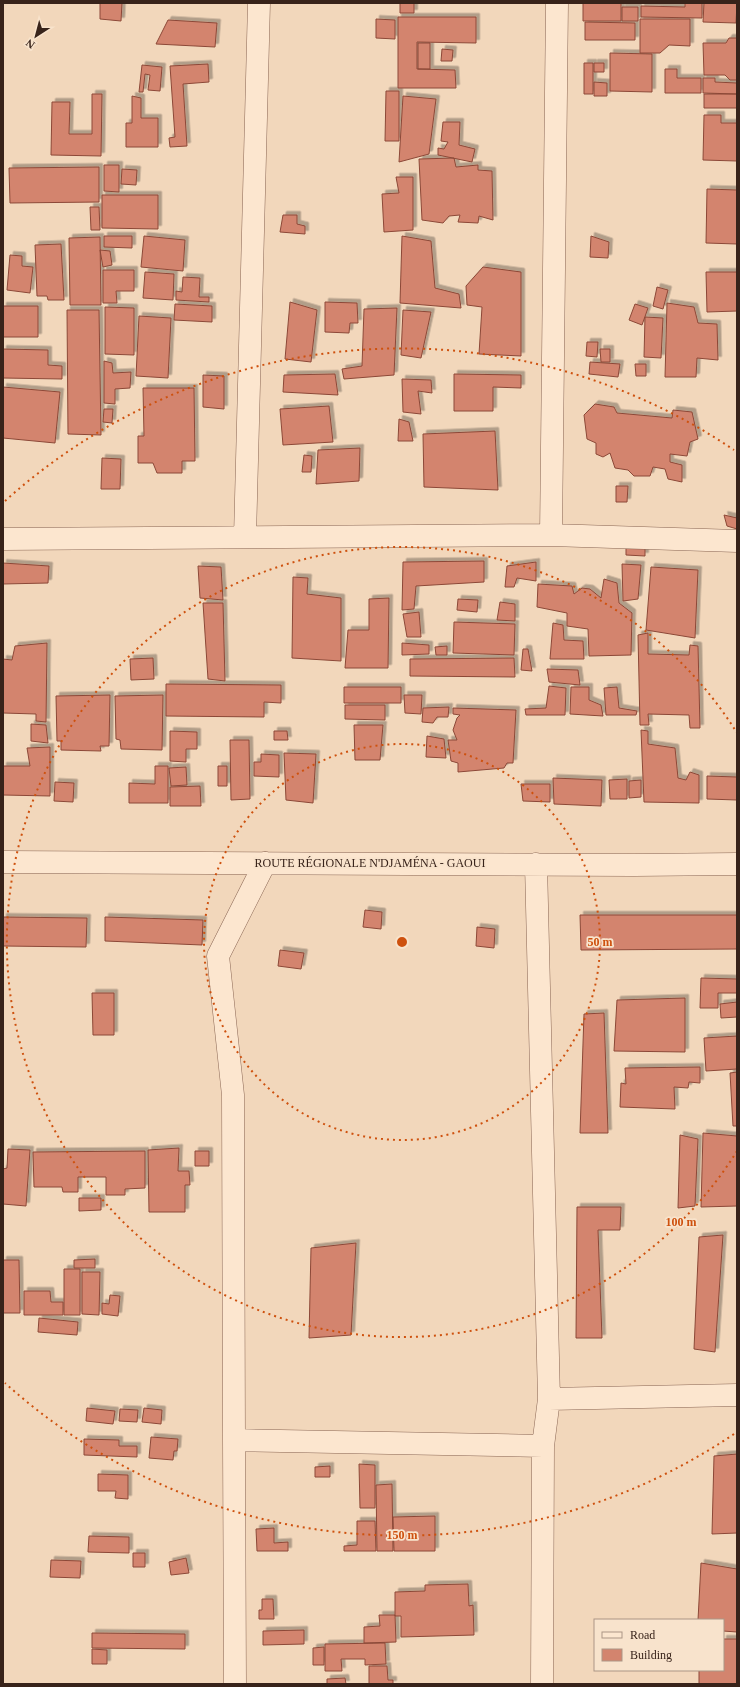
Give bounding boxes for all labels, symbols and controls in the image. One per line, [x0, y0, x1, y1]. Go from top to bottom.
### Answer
north arrow [16, 16, 56, 56]
text: N [23, 37, 37, 51]
street label: ROUTE RÉGIONALE N'DJAMÉNA - GAOUI [255, 856, 485, 870]
centre of rings [395, 935, 409, 949]
text: 50 m [588, 935, 613, 949]
text: 100 m [666, 1215, 697, 1229]
text: 150 m [387, 1528, 418, 1542]
legend [594, 1619, 724, 1671]
text: Road [630, 1628, 655, 1642]
text: Building [630, 1648, 672, 1662]

